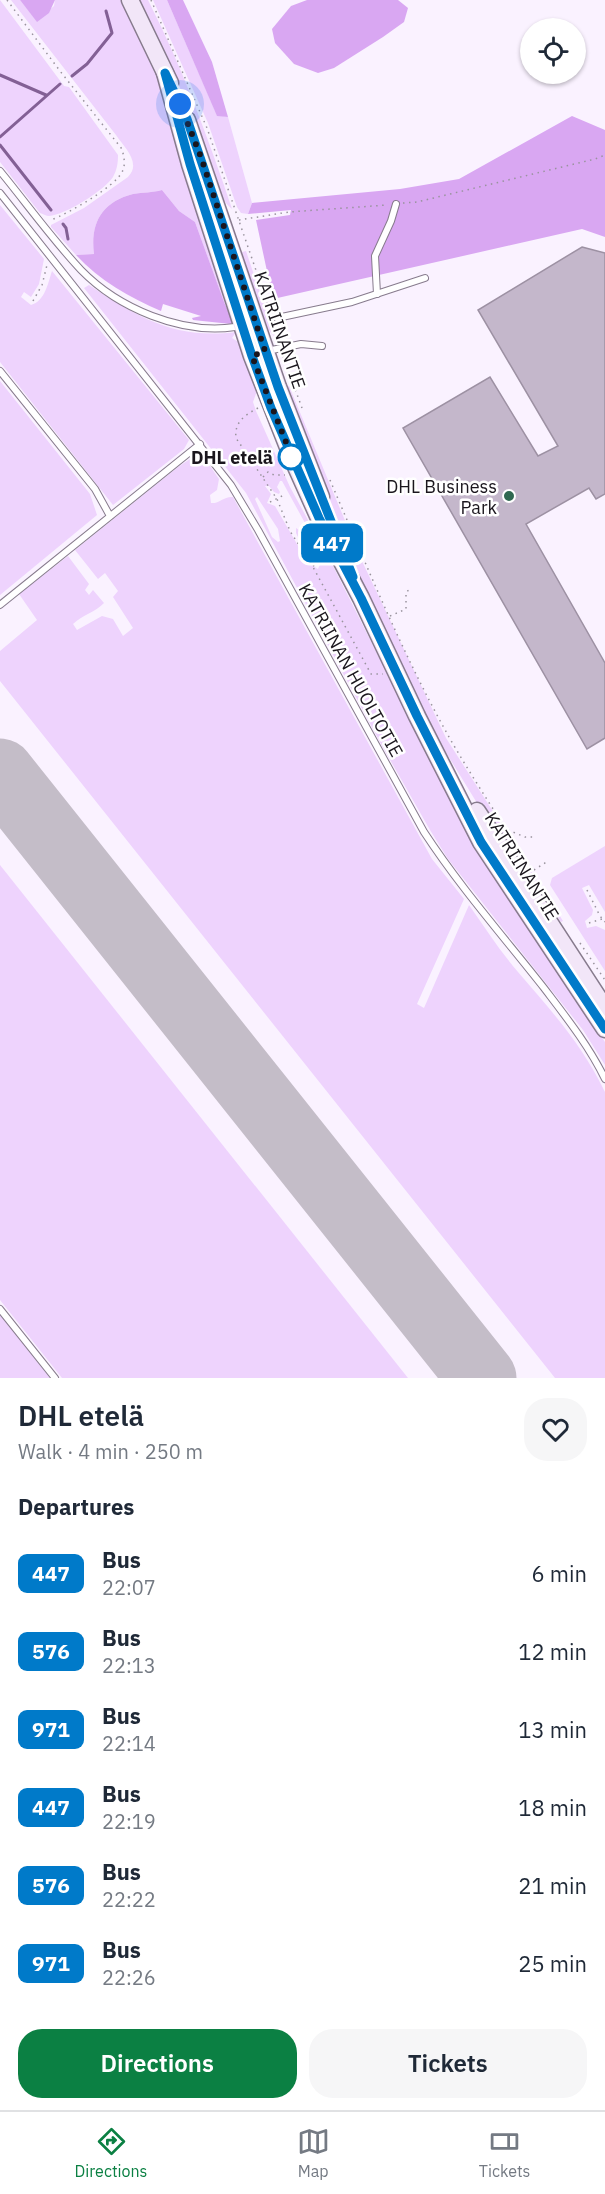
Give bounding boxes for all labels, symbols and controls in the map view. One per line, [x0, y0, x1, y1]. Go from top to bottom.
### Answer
map controls [520, 18, 586, 84]
button: locate [520, 18, 586, 84]
your location [165, 89, 195, 119]
street label: KATRIINANTIE [249, 268, 311, 392]
marker: DHL etelä [278, 444, 304, 470]
place label: DHL etelä [191, 446, 273, 469]
place label: DHL Business Park [386, 475, 498, 519]
marker: DHL Business Park [502, 489, 516, 503]
line badge: 447 [298, 524, 366, 562]
text: 447 [313, 529, 351, 557]
street label: KATRIINAN HUOLTOTIE [294, 579, 408, 761]
street label: KATRIINANTIE [480, 808, 564, 924]
text: DHL etelä [18, 1397, 144, 1434]
button: heart [524, 1398, 587, 1461]
text: Walk · 4 min · 250 m [18, 1438, 203, 1465]
text: Departures [18, 1492, 134, 1521]
text: Bus [102, 1545, 141, 1574]
text: 447 [32, 1559, 70, 1587]
text: 6 min [531, 1559, 587, 1588]
text: 22:07 [102, 1574, 156, 1601]
text: Bus [102, 1623, 141, 1652]
text: 576 [32, 1637, 70, 1665]
text: 12 min [518, 1637, 587, 1666]
text: 22:13 [102, 1652, 156, 1679]
text: Bus [102, 1701, 141, 1730]
text: 971 [32, 1715, 70, 1743]
text: 13 min [518, 1715, 587, 1744]
text: 22:14 [102, 1730, 156, 1757]
text: Bus [102, 1779, 141, 1808]
text: 447 [32, 1793, 70, 1821]
text: 18 min [518, 1793, 587, 1822]
text: 22:19 [102, 1808, 156, 1835]
text: Bus [102, 1857, 141, 1886]
text: 576 [32, 1871, 70, 1899]
text: 21 min [518, 1871, 587, 1900]
text: 22:22 [102, 1886, 156, 1913]
text: Bus [102, 1935, 141, 1964]
text: 971 [32, 1949, 70, 1977]
text: 25 min [518, 1949, 587, 1978]
text: 22:26 [102, 1964, 156, 1991]
button: Directions [18, 2029, 297, 2098]
button: Tickets [309, 2029, 587, 2098]
tab: Directions [75, 2125, 147, 2181]
tab: Map [297, 2125, 330, 2181]
tab: Tickets [479, 2125, 530, 2181]

